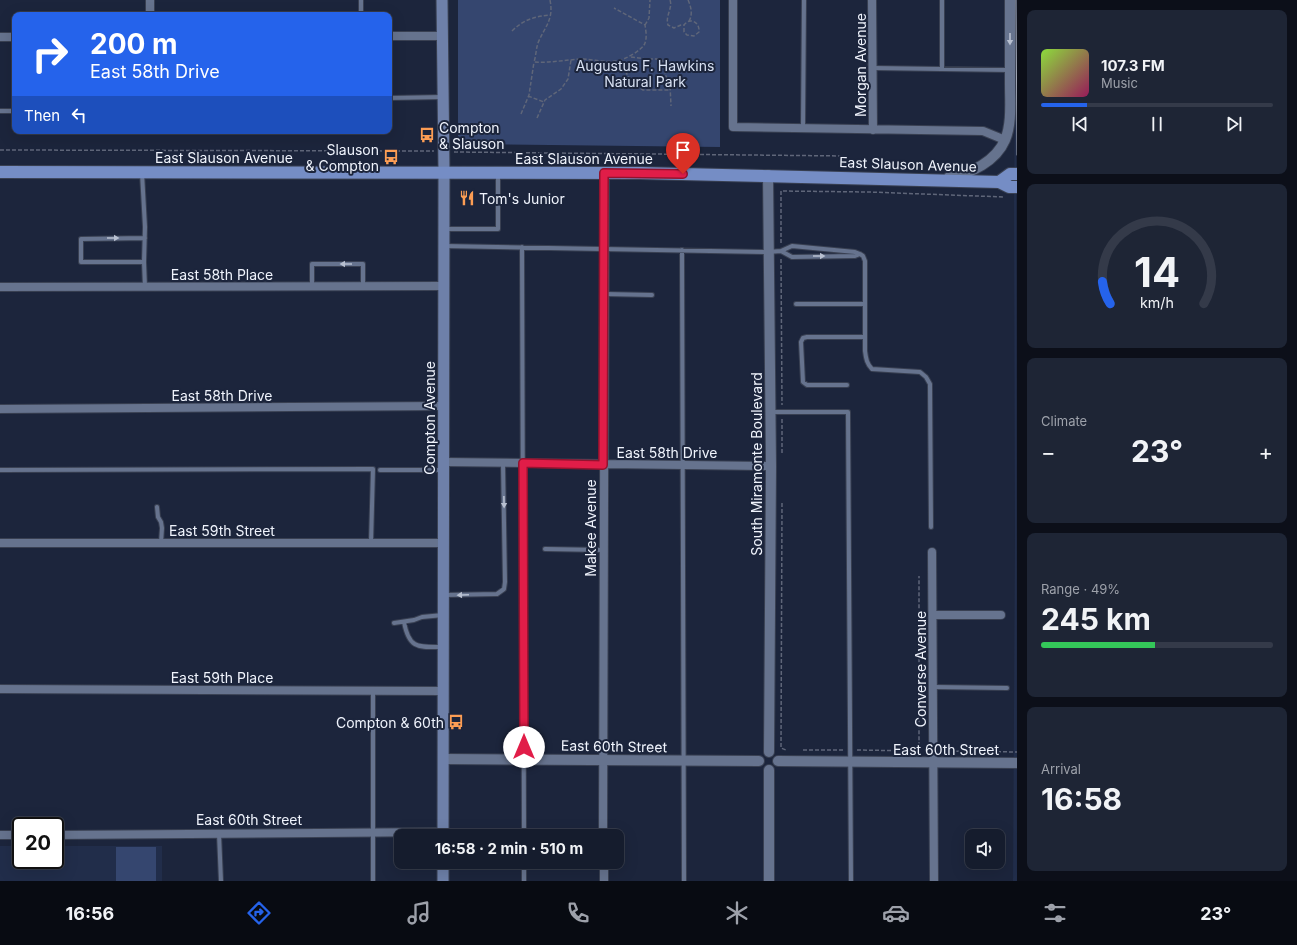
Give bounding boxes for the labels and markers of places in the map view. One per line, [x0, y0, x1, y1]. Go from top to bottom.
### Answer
place label: Compton & Slauson [439, 119, 505, 152]
bus stop icon: Compton & Slauson [418, 126, 436, 144]
pin [666, 133, 700, 174]
place label: Slauson & Compton [305, 141, 379, 174]
bus stop icon: Slauson & Compton [382, 148, 400, 166]
restaurant icon: Tom's Junior [458, 189, 476, 207]
place label: Tom's Junior [479, 190, 565, 207]
bus stop icon: Compton & 60th [447, 713, 465, 731]
place label: Compton & 60th [336, 714, 444, 731]

